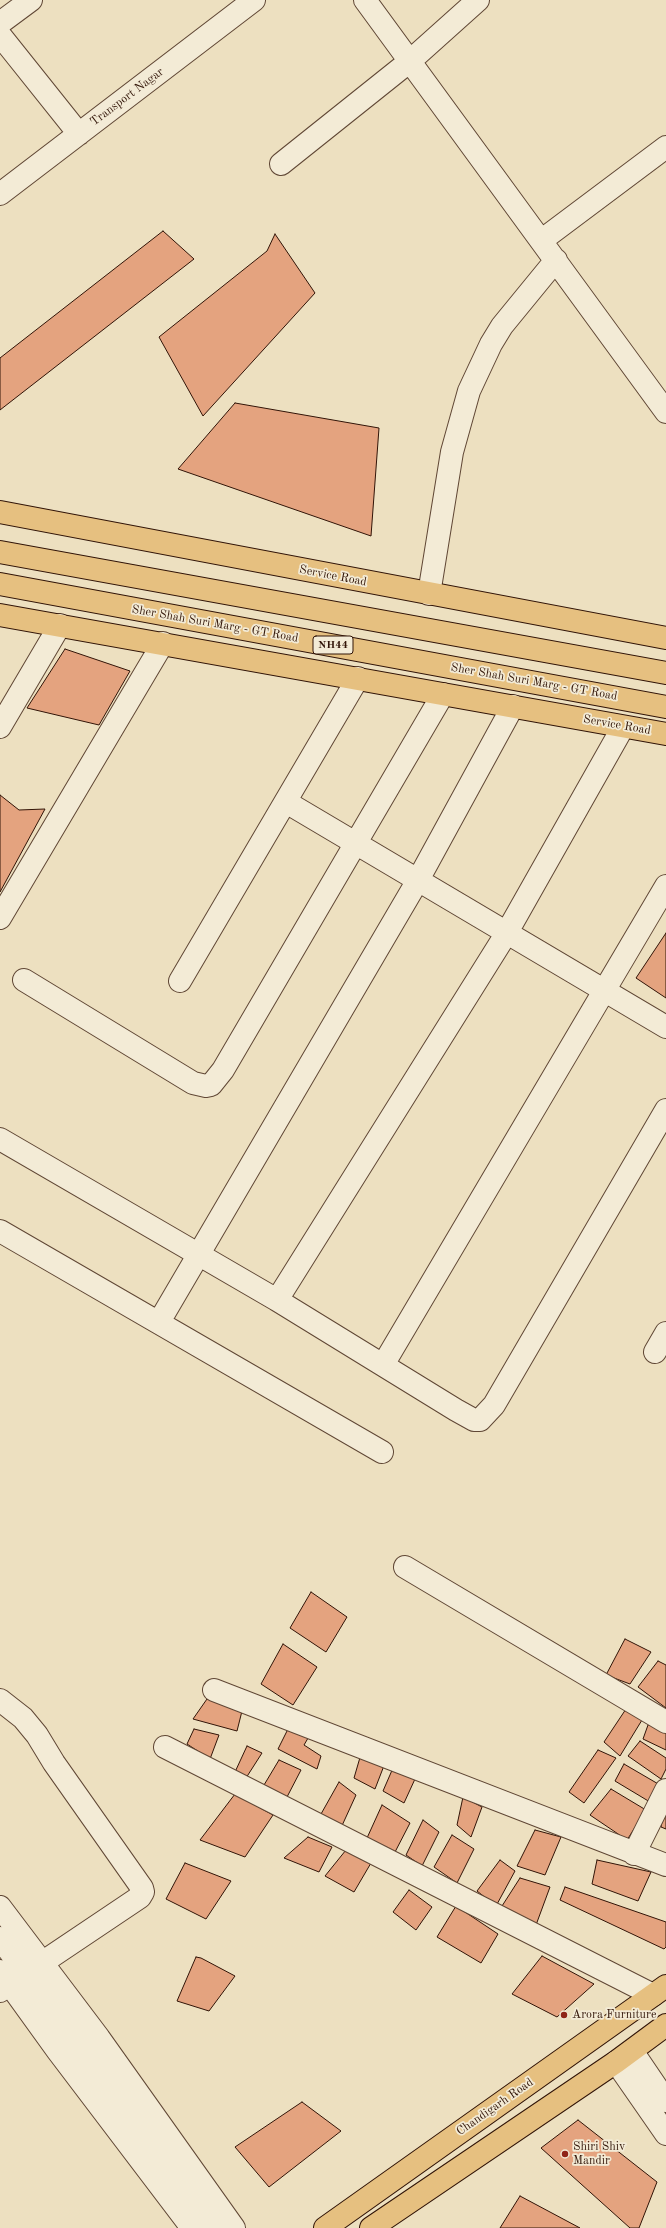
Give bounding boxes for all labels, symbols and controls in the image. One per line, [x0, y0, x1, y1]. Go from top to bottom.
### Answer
street label: Transport Nagar [87, 65, 167, 129]
street label: Service Road [298, 562, 368, 590]
street label: Sher Shah Suri Marg - GT Road [131, 602, 299, 646]
road number: NH44 [313, 636, 353, 654]
street label: Sher Shah Suri Marg - GT Road [450, 660, 618, 704]
street label: Service Road [582, 712, 652, 738]
place label: Arora Furniture [572, 2008, 656, 2022]
marker: Arora Furniture [559, 2010, 569, 2020]
street label: Chandigarh Road [454, 2075, 536, 2139]
place label: Shiri Shiv Mandir [573, 2140, 625, 2168]
marker: Shiri Shiv Mandir [560, 2149, 570, 2159]

